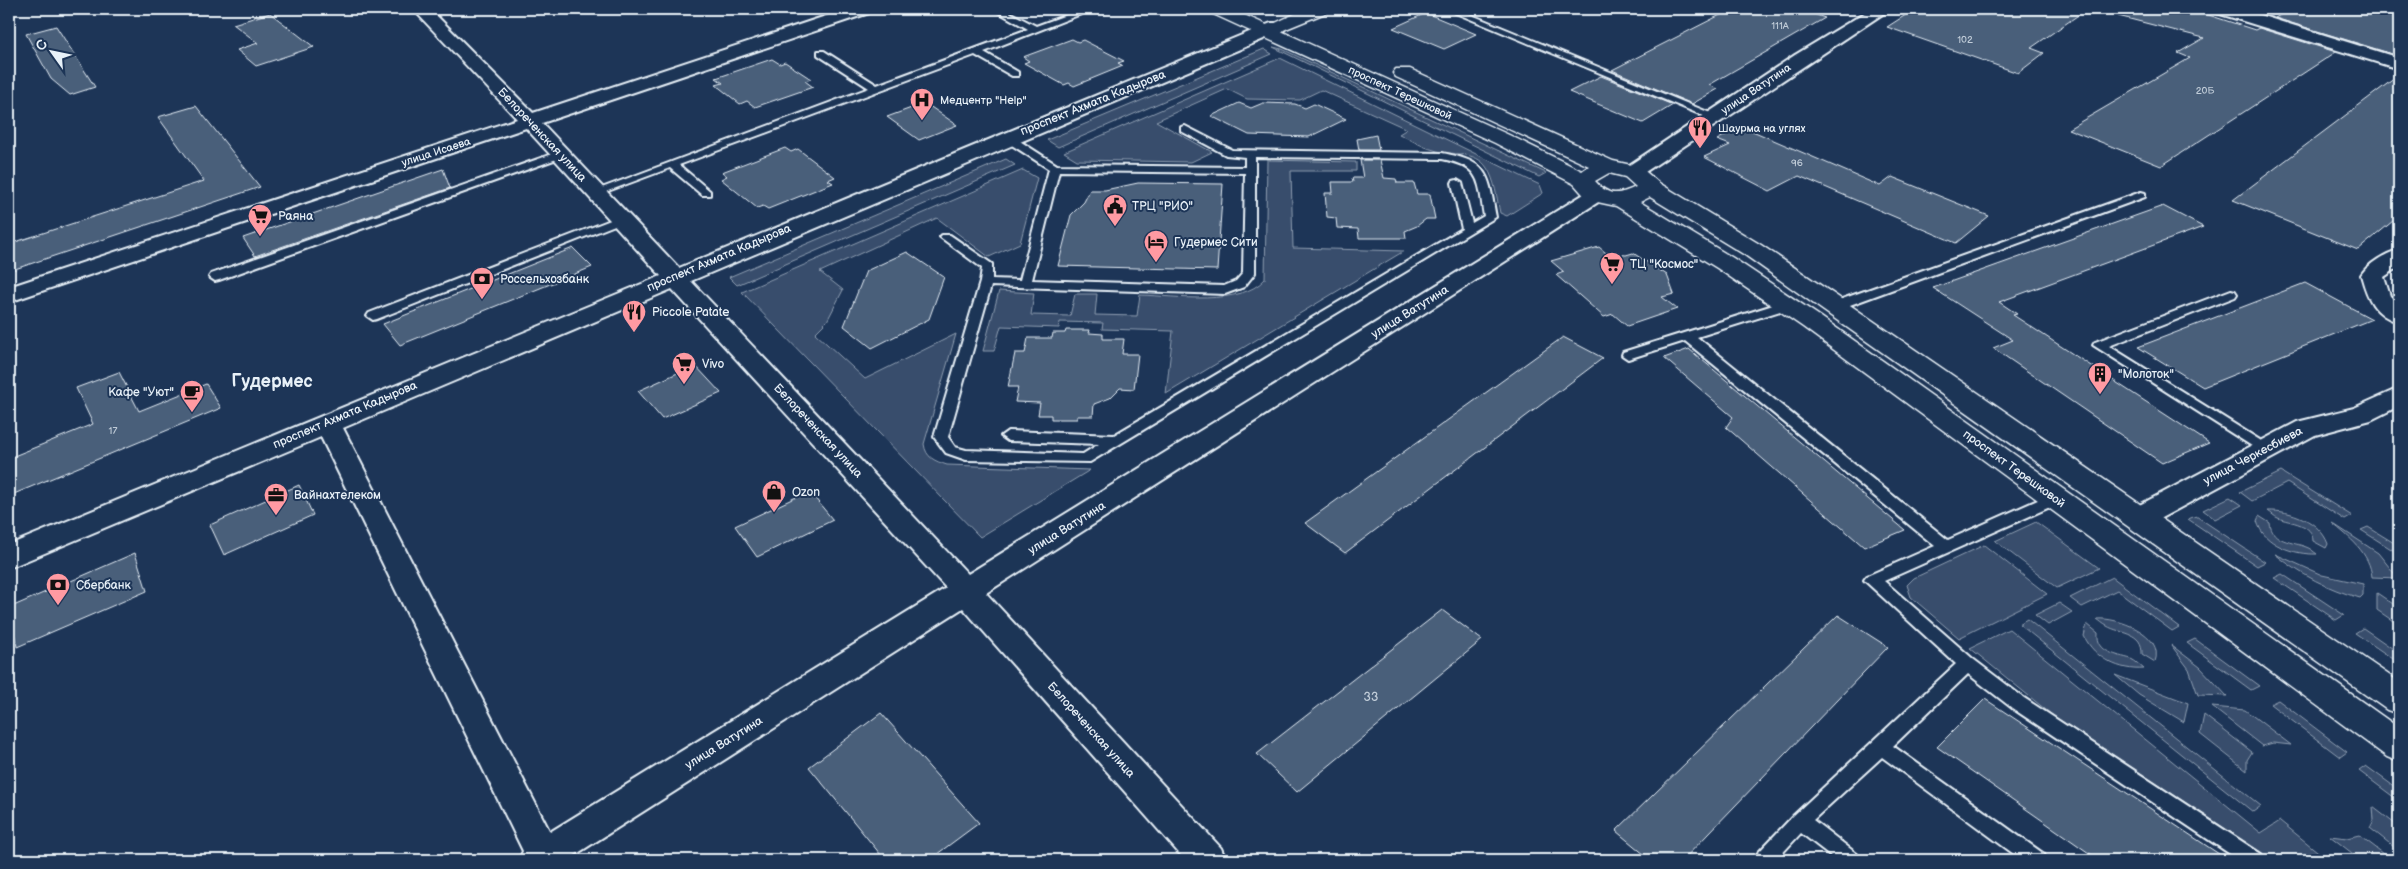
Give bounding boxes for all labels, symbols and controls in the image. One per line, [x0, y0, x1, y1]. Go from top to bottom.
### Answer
house number: 111А [1771, 20, 1790, 32]
north arrow [28, 28, 78, 78]
house number: 102 [1957, 34, 1973, 46]
text: С [32, 36, 51, 54]
street label: улица Ватутина [1719, 61, 1794, 117]
street label: проспект Терешковой [1346, 63, 1454, 123]
street label: проспект Ахмата Кадырова [1018, 67, 1168, 139]
street label: Белореченская улица [494, 85, 590, 185]
house number: 20Б [2196, 85, 2214, 97]
hospital icon: Медцентр "Help" [909, 87, 935, 121]
place label: Медцентр "Help" [940, 94, 1027, 107]
restaurant icon: Шаурма на углях [1687, 115, 1713, 149]
place label: Шаурма на углях [1718, 122, 1806, 135]
street label: улица Исаева [400, 135, 473, 169]
house number: 96 [1791, 157, 1803, 169]
public building icon: ТРЦ "РИО" [1102, 193, 1128, 227]
place label: ТРЦ "РИО" [1132, 199, 1193, 214]
supermarket icon: Раяна [247, 203, 273, 237]
place label: Раяна [278, 209, 313, 224]
street label: проспект Ахмата Кадырова [645, 221, 793, 295]
hotel icon: Гудермес Сити [1143, 229, 1169, 263]
place label: Гудермес Сити [1174, 235, 1258, 250]
supermarket icon: ТЦ "Космос" [1599, 251, 1625, 285]
place label: ТЦ "Космос" [1630, 257, 1698, 272]
bank icon: Россельхозбанк [469, 266, 495, 300]
place label: Россельхозбанк [500, 272, 590, 287]
street label: улица Ватутина [1369, 282, 1451, 342]
restaurant icon: Piccole Patate [621, 299, 647, 333]
place label: Piccole Patate [652, 305, 729, 320]
supermarket icon: Vivo [671, 351, 697, 385]
place label: Vivo [702, 357, 724, 372]
building icon: "Молоток" [2087, 361, 2113, 395]
place label: "Молоток" [2118, 367, 2174, 382]
district label: Гудермес [231, 371, 313, 392]
street label: проспект Ахмата Кадырова [271, 378, 419, 452]
cafe icon: Кафе "Уют" [179, 379, 205, 413]
street label: Белореченская улица [770, 381, 866, 481]
place label: Кафе "Уют" [108, 385, 174, 400]
street label: улица Черкесбиева [2201, 424, 2305, 488]
house number: 17 [109, 425, 117, 437]
street label: проспект Терешковой [1960, 427, 2068, 511]
shop icon: Ozon [761, 479, 787, 513]
office icon: Вайнахтелеком [263, 482, 289, 516]
place label: Ozon [792, 485, 820, 500]
place label: Вайнахтелеком [294, 488, 381, 503]
street label: улица Ватутина [1026, 498, 1108, 558]
bank icon: Сбербанк [45, 572, 71, 606]
place label: Сбербанк [76, 578, 132, 593]
street label: Белореченская улица [1044, 679, 1138, 781]
house number: 33 [1364, 690, 1378, 705]
street label: улица Ватутина [683, 713, 765, 773]

